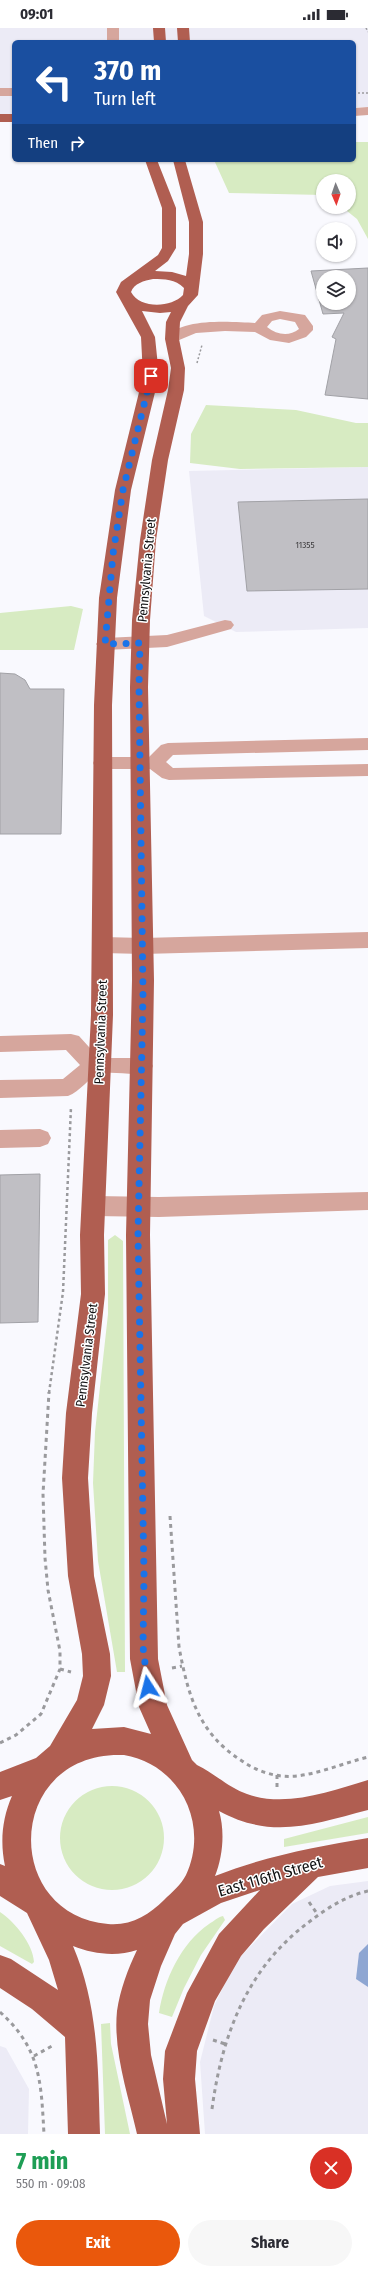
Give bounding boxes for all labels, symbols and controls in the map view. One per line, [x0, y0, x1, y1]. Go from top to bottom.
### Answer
text: 09:01 [20, 5, 53, 23]
text: 370 m [94, 54, 161, 87]
icon: left [28, 56, 80, 108]
text: Turn left [94, 88, 156, 110]
icon: right [66, 132, 88, 154]
text: Then [28, 134, 58, 152]
north arrow [316, 174, 356, 214]
map controls [316, 174, 356, 310]
button: sound [316, 222, 356, 262]
button: layers [316, 270, 356, 310]
pin [134, 359, 168, 393]
icon: arrive [140, 365, 162, 387]
street label: Pennsylvania Street [134, 517, 159, 623]
house number: 11355 [295, 540, 315, 550]
street label: Pennsylvania Street [91, 979, 110, 1084]
street label: Pennsylvania Street [73, 1302, 100, 1408]
position arrow [127, 1666, 169, 1708]
street label: East 116th Street [216, 1852, 325, 1900]
text: 7 min [16, 2147, 68, 2175]
button: close [310, 2147, 352, 2189]
text: 550 m · 09:08 [16, 2176, 86, 2191]
button: Exit [16, 2220, 180, 2266]
button: Share [188, 2220, 352, 2266]

